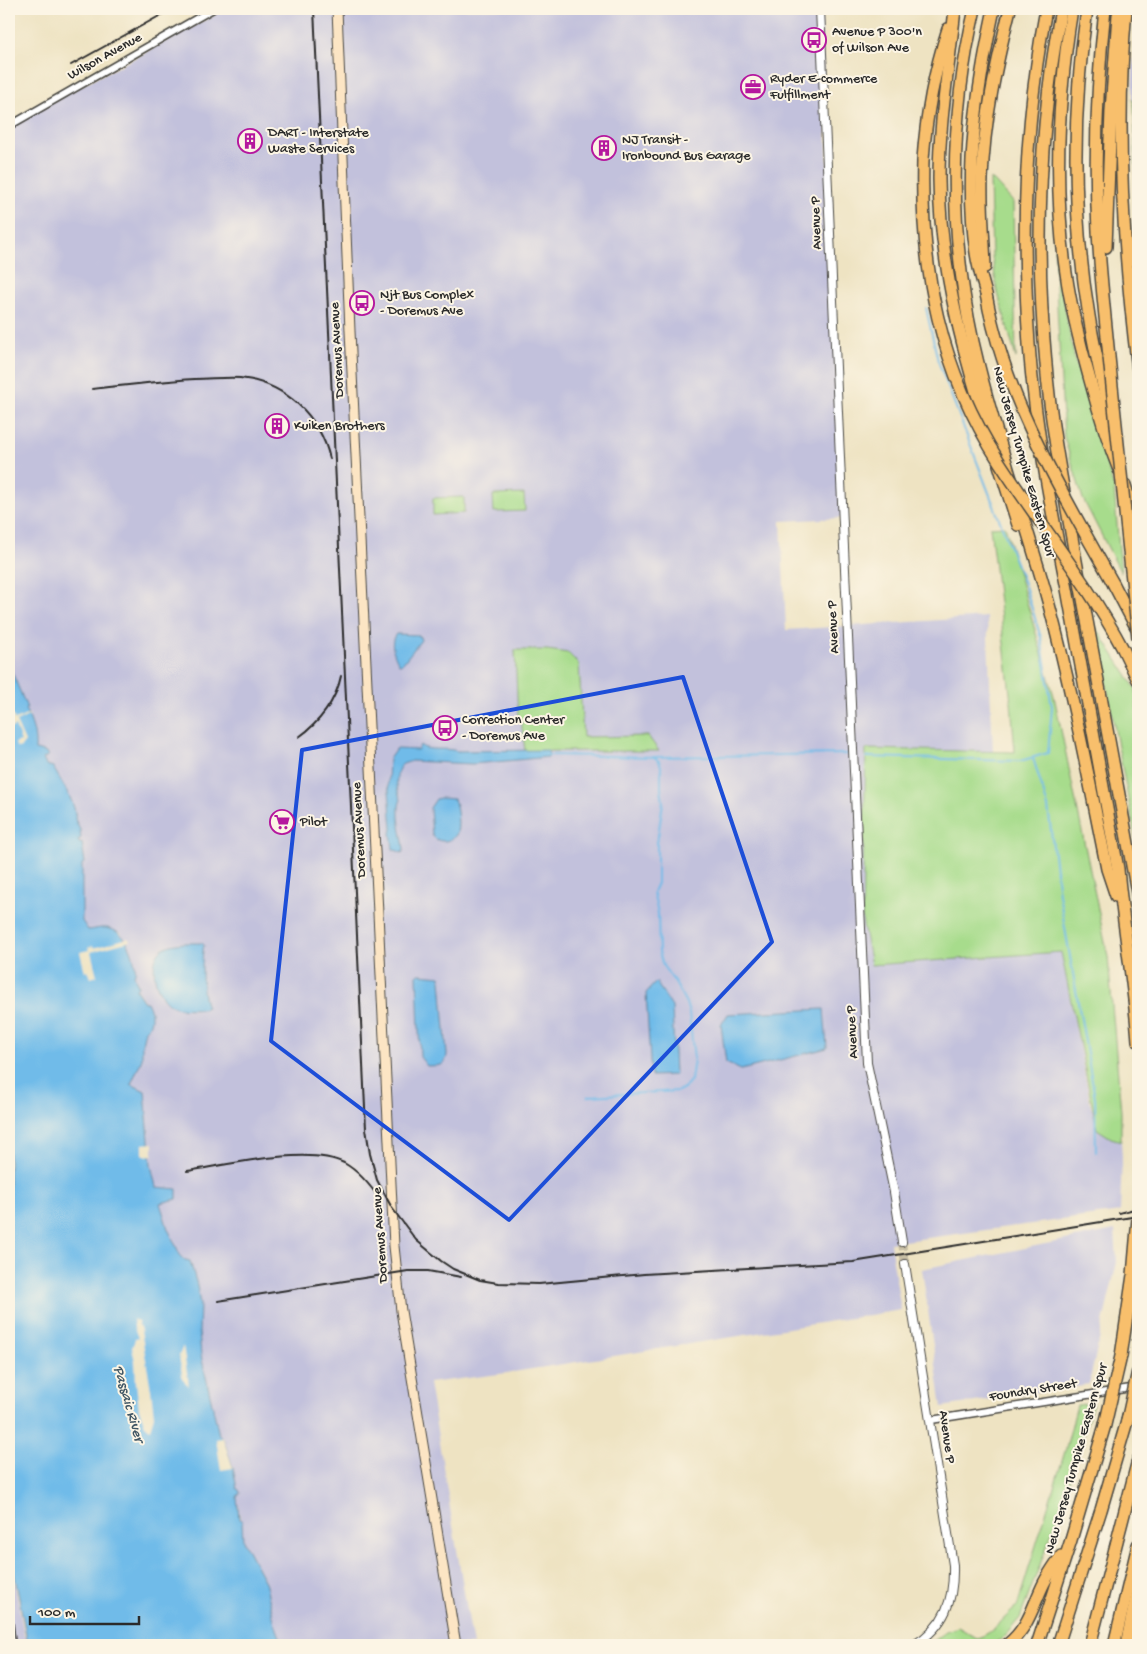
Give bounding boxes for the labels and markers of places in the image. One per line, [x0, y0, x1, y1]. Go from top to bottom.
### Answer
place label: Avenue P 300'n of Wilson Ave [832, 24, 922, 57]
bus stop icon: Avenue P 300'n of Wilson Ave [801, 27, 827, 53]
place label: Ryder E-commerce Fulfillment [769, 71, 878, 104]
office icon: Ryder E-commerce Fulfillment [740, 74, 766, 100]
place label: DART - Interstate Waste Services [267, 125, 369, 158]
building icon: DART - Interstate Waste Services [237, 128, 263, 154]
place label: NJ Transit - Ironbound Bus Garage [622, 132, 751, 165]
building icon: NJ Transit - Ironbound Bus Garage [591, 135, 617, 161]
place label: Njt Bus Complex - Doremus Ave [380, 287, 474, 320]
bus stop icon: Njt Bus Complex - Doremus Ave [349, 290, 375, 316]
building icon: Kuiken Brothers [264, 413, 290, 439]
place label: Kuiken Brothers [294, 418, 386, 435]
place label: Correction Center - Doremus Ave [462, 712, 565, 745]
bus stop icon: Correction Center - Doremus Ave [432, 715, 458, 741]
supermarket icon: Pilot [269, 809, 295, 835]
place label: Pilot [299, 814, 328, 831]

